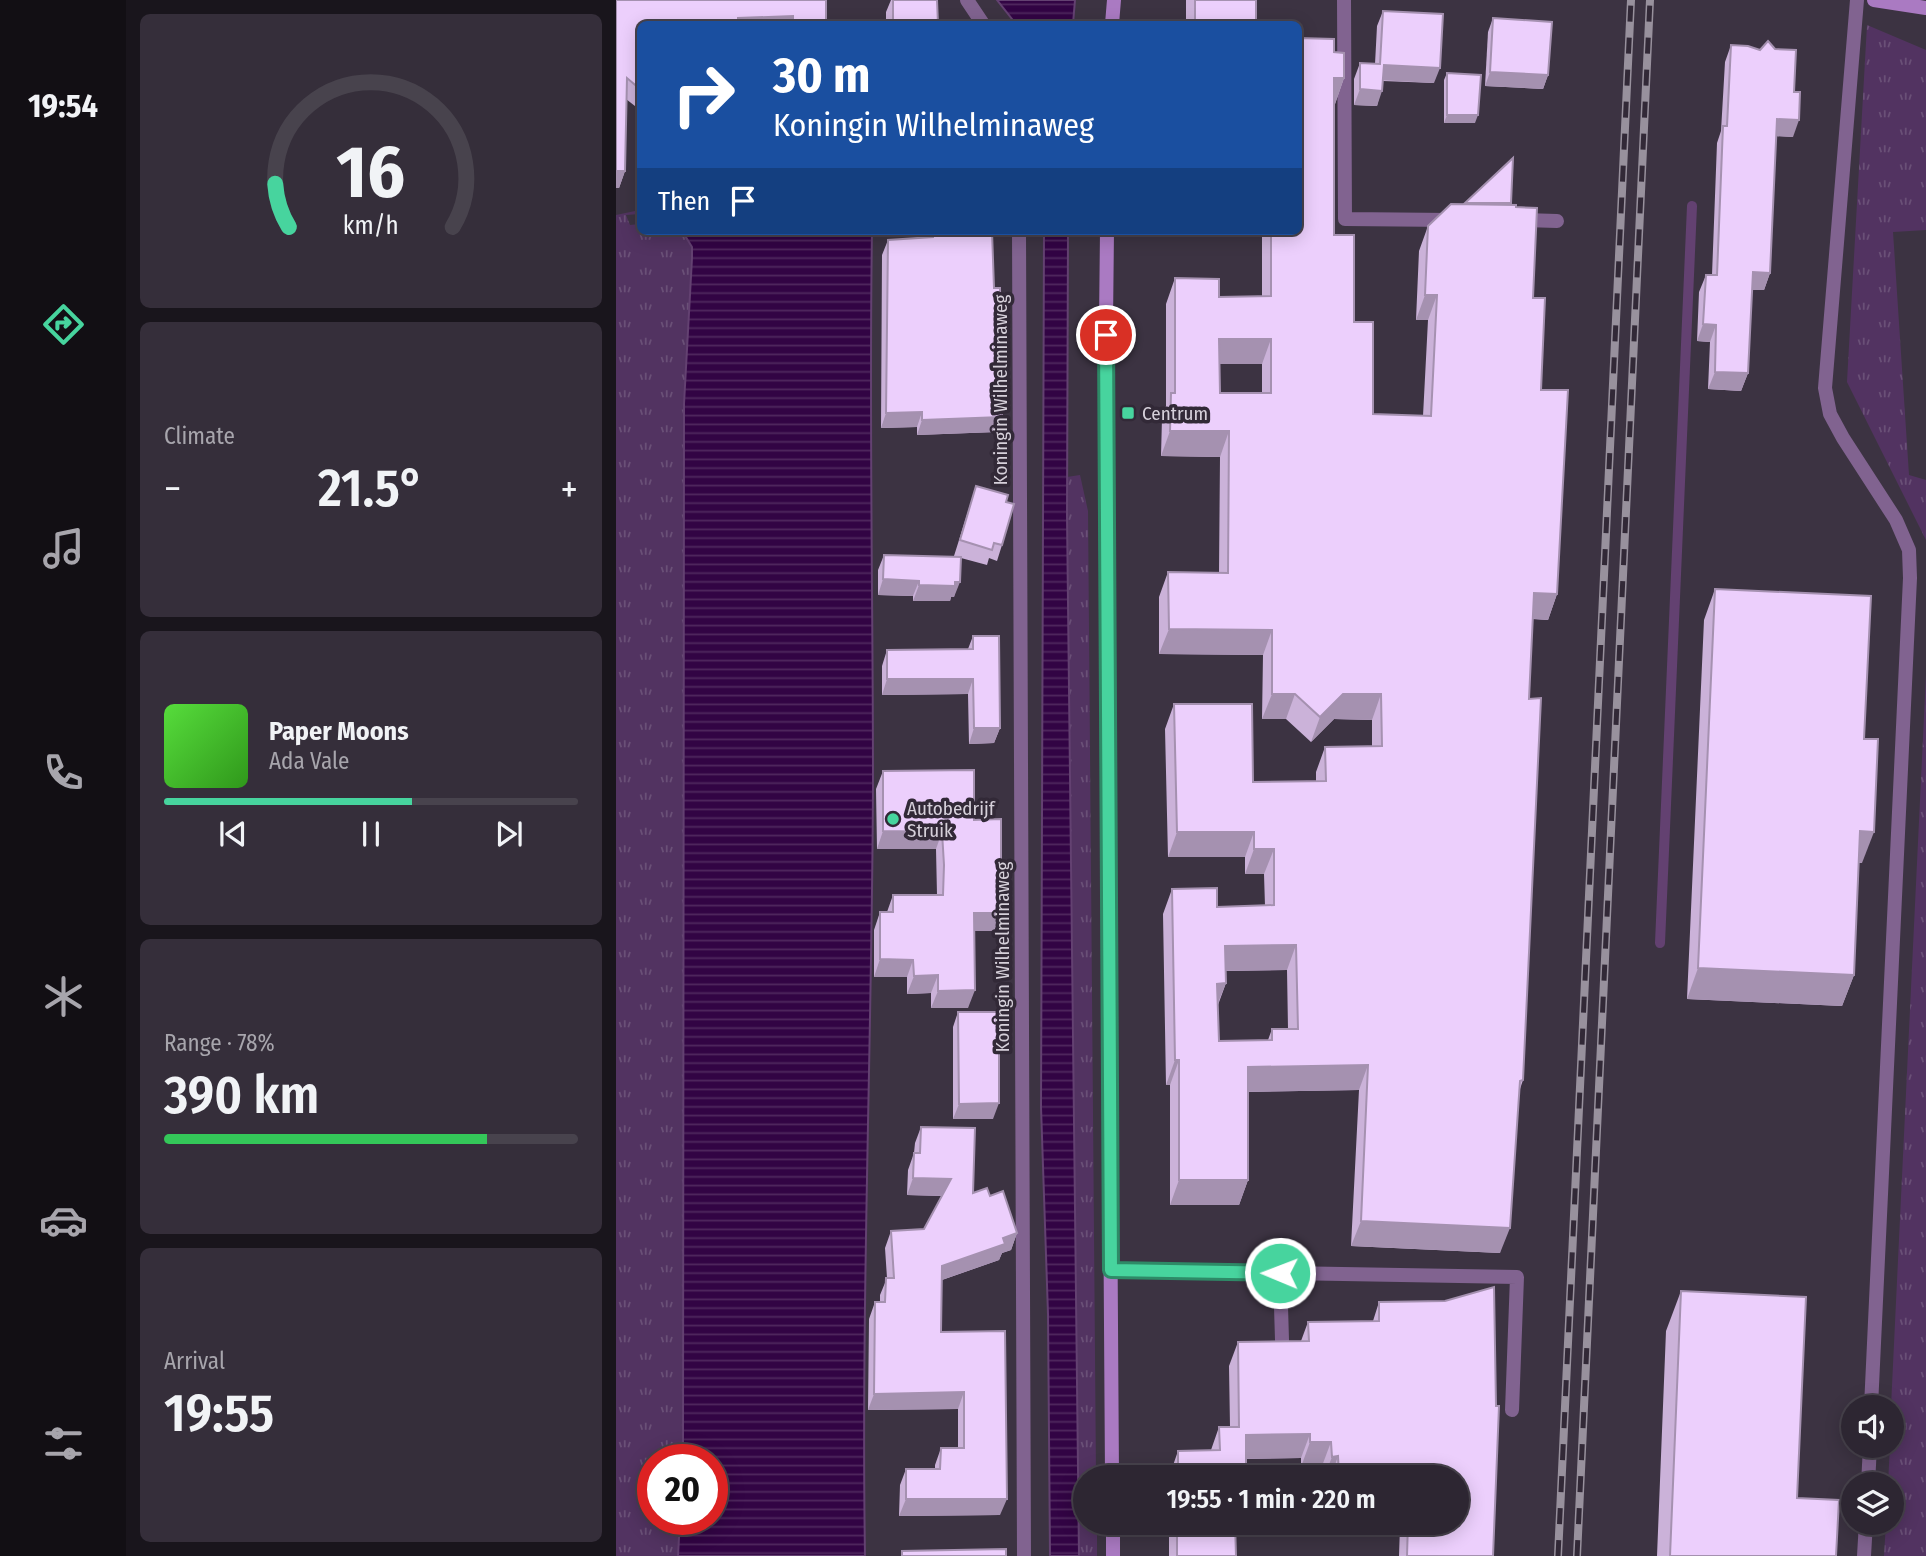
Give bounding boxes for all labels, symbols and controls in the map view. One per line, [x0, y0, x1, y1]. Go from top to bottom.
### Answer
text: 30 m [773, 46, 871, 105]
icon: right [658, 49, 749, 140]
text: 19:54 [28, 87, 98, 125]
text: Koningin Wilhelminaweg [773, 106, 1094, 144]
text: 16 [337, 130, 405, 217]
icon: arrive [724, 182, 762, 220]
text: Then [658, 186, 710, 217]
text: km/h [343, 211, 399, 241]
street label: Koningin Wilhelminaweg [989, 295, 1012, 485]
icon: directions [39, 300, 88, 349]
pin [1076, 305, 1136, 365]
icon: arrive [1087, 316, 1125, 354]
place label: Centrum [1142, 402, 1208, 425]
marker: Centrum [1120, 405, 1136, 421]
text: Climate [164, 422, 235, 450]
text: 21.5° [318, 457, 424, 520]
text: − [164, 466, 181, 512]
text: + [561, 466, 578, 512]
icon: music [39, 524, 88, 573]
text: Paper Moons [269, 716, 409, 747]
text: Ada Vale [269, 747, 349, 775]
icon: phone [39, 748, 88, 797]
place label: Autobedrijf Struik [907, 797, 996, 842]
marker: Autobedrijf Struik [885, 811, 901, 827]
icon: previous [214, 815, 252, 853]
icon: pause [352, 815, 390, 853]
icon: next [490, 815, 528, 853]
street label: Koningin Wilhelminaweg [991, 862, 1014, 1052]
icon: climate [39, 972, 88, 1021]
text: Range · 78% [164, 1029, 275, 1057]
text: 390 km [164, 1064, 319, 1127]
icon: car [39, 1196, 88, 1245]
position arrow [1243, 1236, 1317, 1310]
text: Arrival [164, 1347, 225, 1375]
text: 19:55 [164, 1382, 274, 1445]
map controls [1841, 1395, 1904, 1535]
button: sound [1841, 1395, 1904, 1458]
icon: filters [39, 1419, 88, 1468]
speed limit sign: 20 [637, 1444, 728, 1535]
button: layers [1841, 1472, 1904, 1535]
text: 19:55 · 1 min · 220 m [1166, 1484, 1376, 1515]

